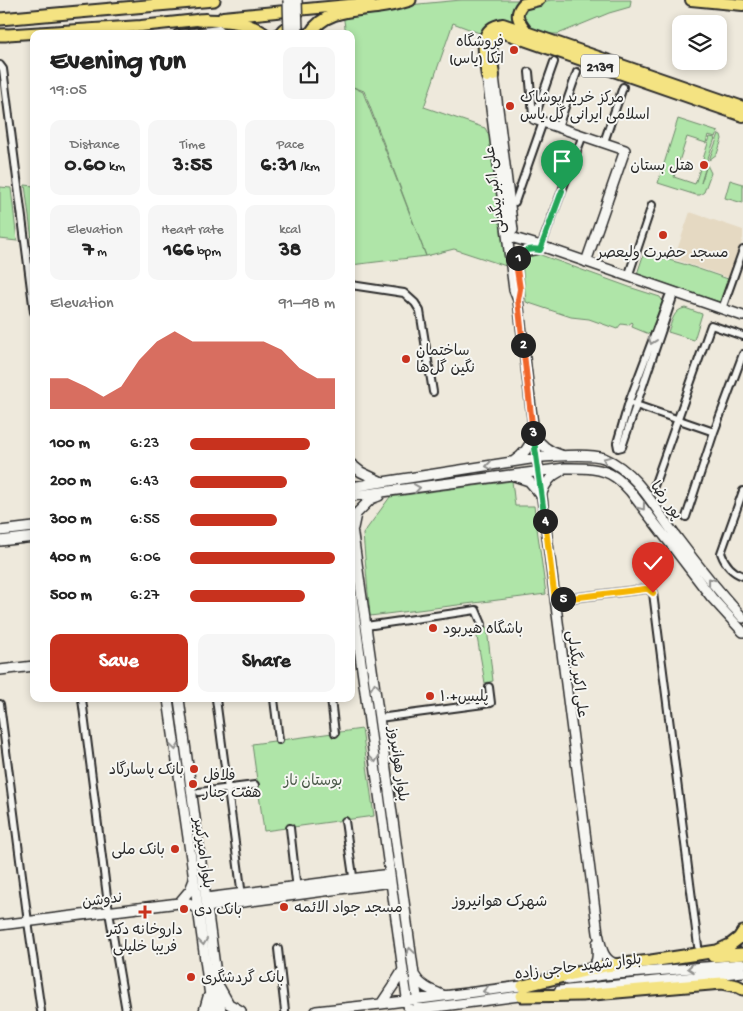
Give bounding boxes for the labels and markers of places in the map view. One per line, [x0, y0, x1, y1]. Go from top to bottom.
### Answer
place label: فروشگاه اتکا (یاس) [449, 32, 504, 69]
marker: فروشگاه اتکا (یاس) [508, 44, 520, 56]
place label: مرکز خرید پوشاک اسلامی ایرانی گل یاس [520, 90, 650, 125]
marker: مرکز خرید پوشاک اسلامی ایرانی گل یاس [504, 100, 516, 112]
pin [541, 140, 583, 191]
place label: هتل بستان [630, 158, 694, 176]
marker: هتل بستان [698, 159, 710, 171]
marker: مسجد حضرت ولیعصر [657, 229, 669, 241]
place label: مسجد حضرت ولیعصر [596, 245, 728, 263]
pin: 1 [506, 246, 530, 270]
pin: 2 [510, 332, 536, 358]
place label: ساختمان نگین گل‌ها [416, 343, 475, 378]
marker: ساختمان نگین گل‌ها [400, 353, 412, 365]
pin: 3 [520, 420, 546, 446]
pin: 4 [532, 508, 558, 534]
pin [632, 542, 674, 593]
pin: 5 [550, 586, 576, 612]
place label: باشگاه هیربود [443, 619, 523, 639]
marker: باشگاه هیربود [427, 622, 439, 634]
place label: پلیس+۱۰ [440, 689, 489, 707]
marker: پلیس+۱۰ [424, 690, 436, 702]
place label: بانک پاسارگاد [109, 760, 184, 780]
marker: بانک پاسارگاد [188, 763, 200, 775]
place label: فلافل هفت چنار [202, 768, 261, 803]
marker: فلافل هفت چنار [187, 778, 199, 790]
place label: بانک ملی [112, 842, 165, 860]
marker: بانک ملی [169, 843, 181, 855]
place label: مسجد جواد الائمه [294, 900, 403, 918]
marker: مسجد جواد الائمه [278, 901, 290, 913]
place label: بانک دی [194, 902, 242, 920]
marker: بانک دی [178, 903, 190, 915]
marker: داروخانه دکتر فریبا خلیلی [139, 906, 151, 918]
place label: داروخانه دکتر فریبا خلیلی [106, 922, 183, 957]
place label: بانک گردشگری [201, 968, 284, 988]
marker: بانک گردشگری [185, 971, 197, 983]

